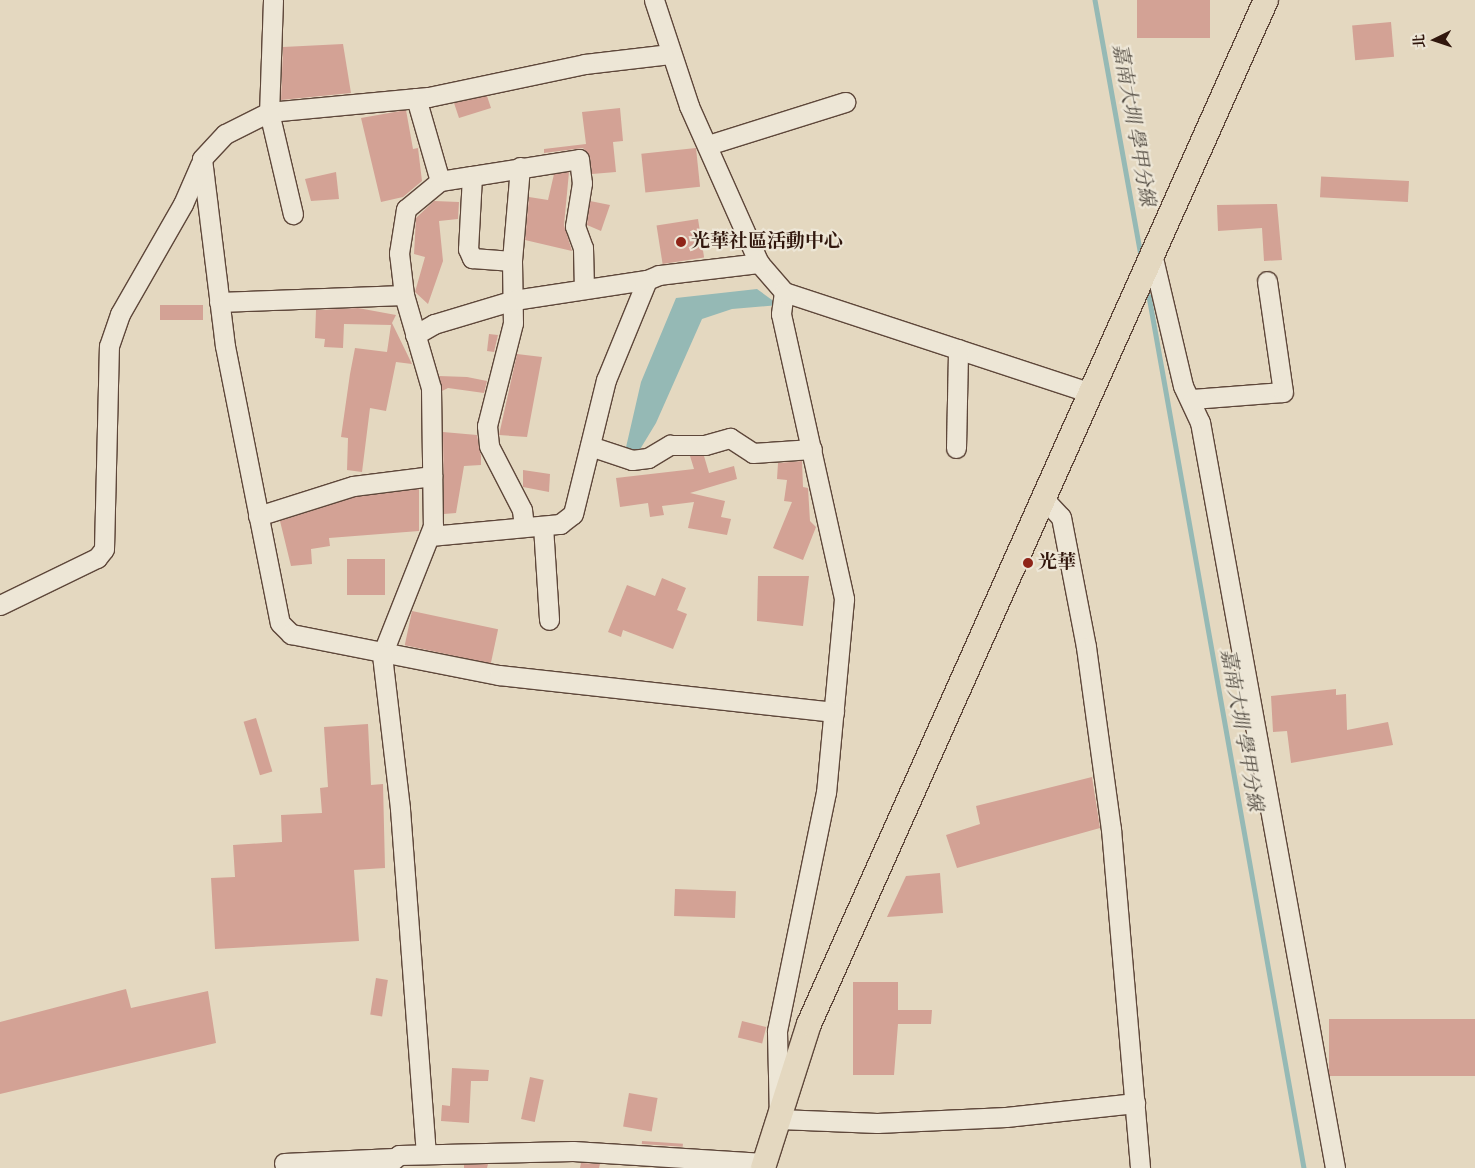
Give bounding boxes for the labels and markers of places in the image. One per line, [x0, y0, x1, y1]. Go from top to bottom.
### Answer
place label: 光華社區活動中心 [691, 231, 843, 253]
marker: 光華社區活動中心 [675, 236, 687, 248]
place label: 光華 [1038, 552, 1076, 574]
marker: 光華 [1022, 557, 1034, 569]

